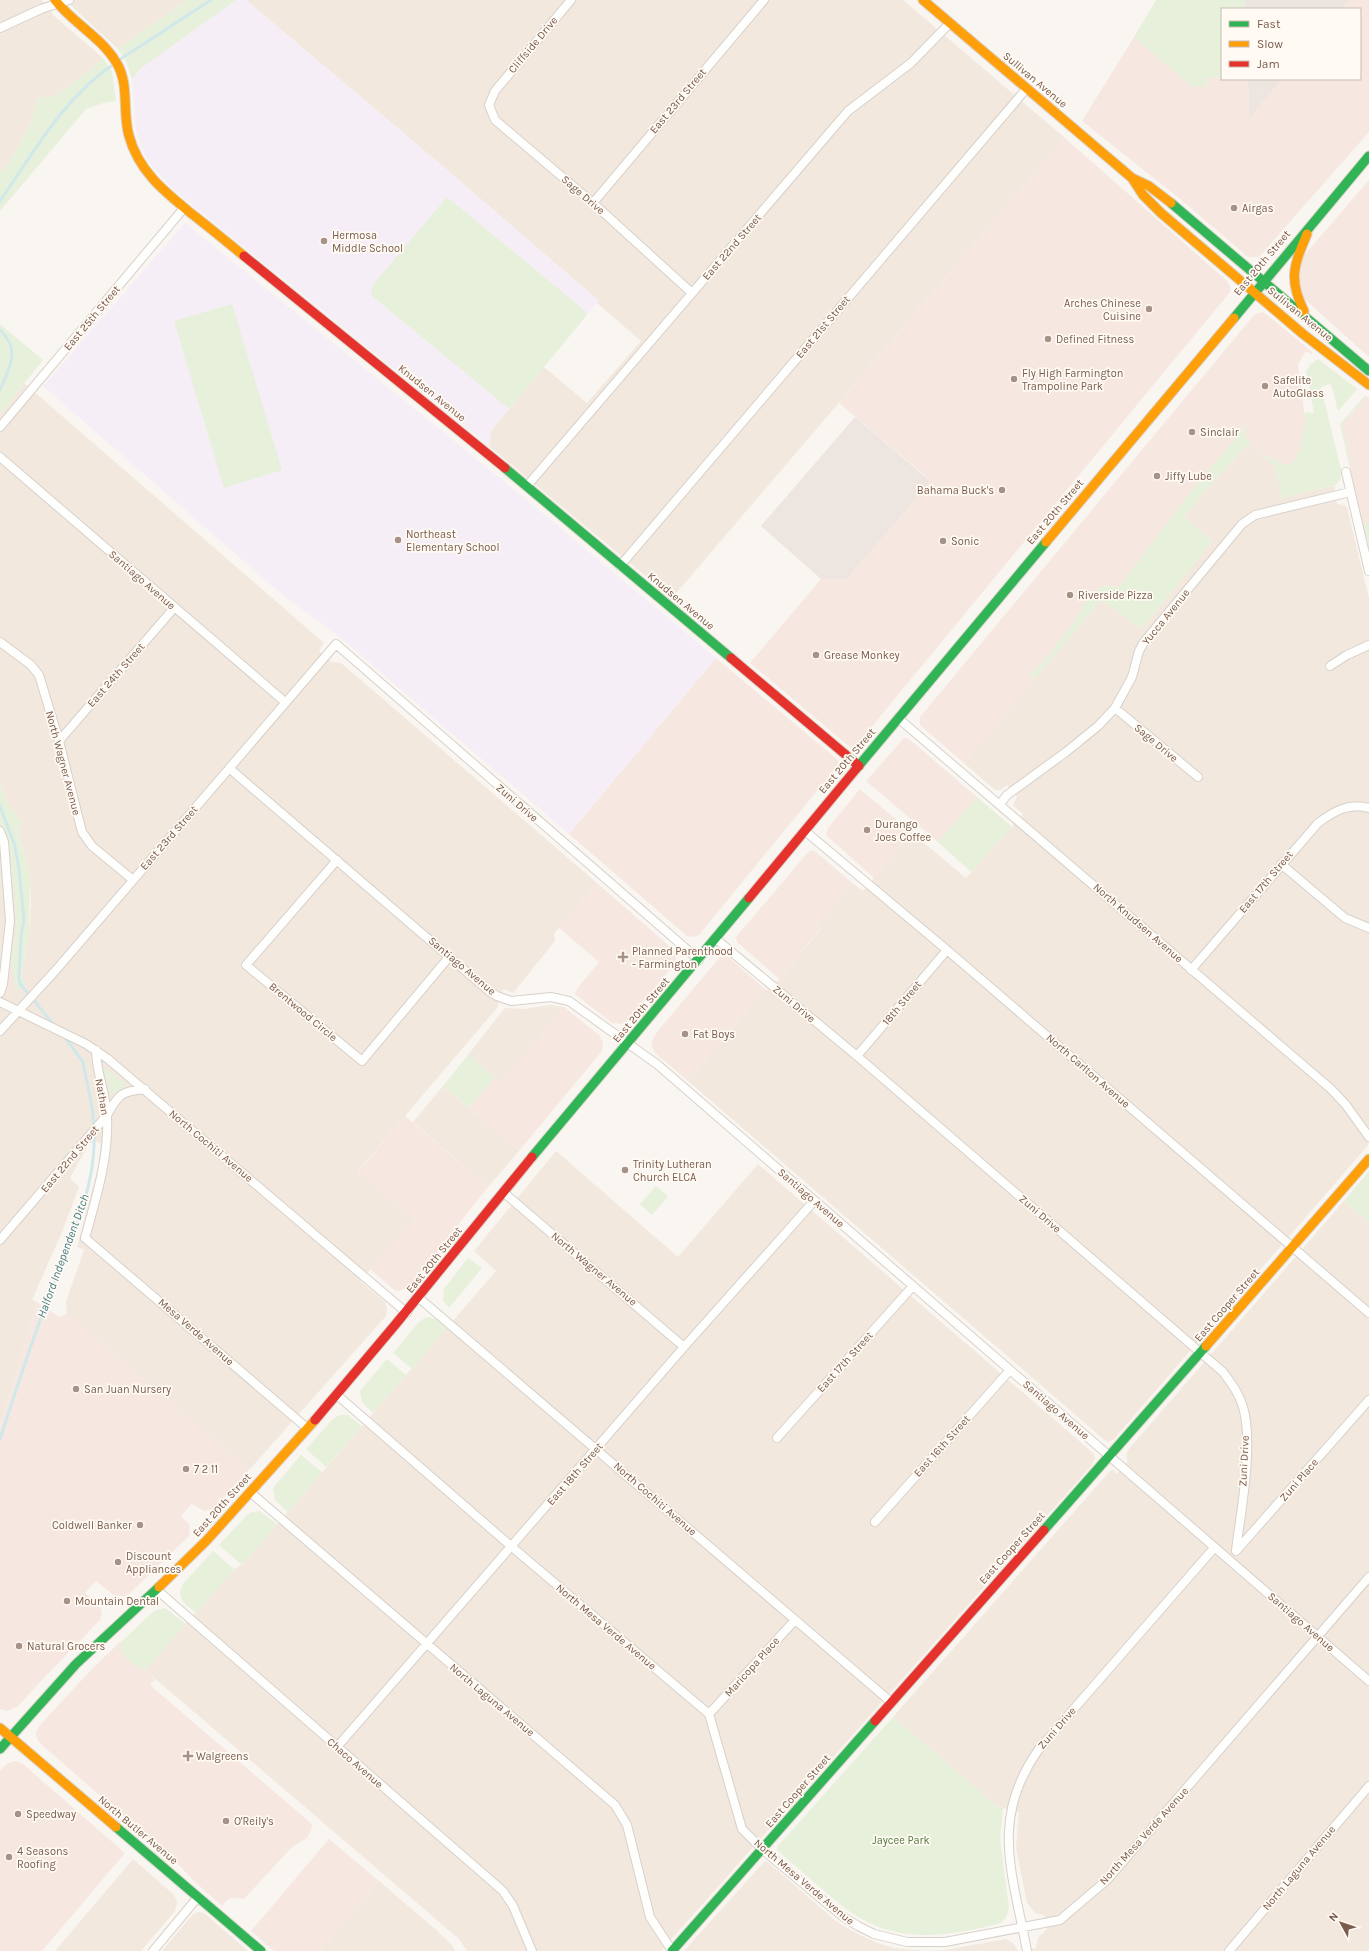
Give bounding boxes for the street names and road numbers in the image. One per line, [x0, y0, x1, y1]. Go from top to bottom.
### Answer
street label: Cliffside Drive [506, 14, 561, 76]
street label: Sullivan Avenue [1000, 49, 1070, 111]
street label: East 23rd Street [647, 66, 709, 136]
street label: Sage Drive [559, 173, 607, 217]
street label: East 22nd Street [700, 211, 764, 283]
street label: East 20th Street [1231, 228, 1293, 298]
street label: East 25th Street [61, 283, 123, 353]
street label: Sullivan Avenue [1265, 284, 1335, 344]
street label: East 21st Street [793, 293, 853, 361]
street label: Knudsen Avenue [396, 362, 469, 425]
street label: East 20th Street [1024, 477, 1086, 547]
street label: Santiago Avenue [106, 548, 178, 613]
street label: Knudsen Avenue [645, 569, 717, 633]
street label: Yucca Avenue [1139, 586, 1193, 648]
street label: East 24th Street [85, 640, 147, 710]
street label: North Wagner Avenue [43, 709, 83, 817]
street label: Sage Drive [1132, 721, 1181, 765]
street label: East 20th Street [816, 726, 878, 796]
street label: Zuni Drive [493, 781, 541, 825]
street label: East 23rd Street [138, 803, 200, 873]
street label: East 17th Street [1236, 848, 1296, 916]
street label: North Knudsen Avenue [1091, 881, 1186, 966]
street label: Santiago Avenue [426, 934, 499, 998]
street label: East 20th Street [610, 975, 672, 1045]
street label: 18th Street [880, 978, 924, 1028]
street label: Brentwood Circle [266, 980, 340, 1044]
street label: Zuni Drive [770, 983, 818, 1026]
street label: North Carlton Avenue [1044, 1031, 1133, 1111]
street label: Nathan [92, 1078, 112, 1116]
street label: North Cochiti Avenue [166, 1107, 256, 1185]
street label: East 22nd Street [38, 1123, 102, 1195]
street label: Santiago Avenue [775, 1166, 847, 1231]
street label: Zuni Drive [1016, 1192, 1064, 1236]
street label: East 20th Street [403, 1224, 465, 1296]
street label: North Wagner Avenue [549, 1229, 640, 1309]
street label: East Cooper Street [1192, 1266, 1262, 1344]
street label: Mesa Verde Avenue [156, 1296, 237, 1369]
street label: East 17th Street [814, 1329, 876, 1395]
street label: Santiago Avenue [1020, 1378, 1092, 1443]
street label: East 16th Street [911, 1413, 973, 1479]
street label: Zuni Drive [1236, 1435, 1252, 1487]
street label: East 18th Street [544, 1440, 606, 1508]
street label: Zuni Place [1277, 1456, 1321, 1504]
street label: North Cochiti Avenue [611, 1459, 699, 1539]
street label: East 20th Street [190, 1470, 254, 1540]
street label: East Cooper Street [976, 1509, 1048, 1587]
street label: North Mesa Verde Avenue [553, 1581, 659, 1673]
street label: Santiago Avenue [1265, 1590, 1337, 1655]
street label: Maricopa Place [722, 1634, 782, 1700]
street label: North Laguna Avenue [447, 1661, 537, 1739]
street label: Zuni Drive [1035, 1704, 1079, 1752]
street label: Chaco Avenue [324, 1735, 386, 1791]
street label: East Cooper Street [763, 1752, 833, 1830]
street label: North Mesa Verde Avenue [1097, 1784, 1191, 1887]
street label: North Butler Avenue [95, 1793, 181, 1867]
street label: North Laguna Avenue [1260, 1823, 1338, 1913]
street label: North Mesa Verde Avenue [751, 1836, 857, 1928]

